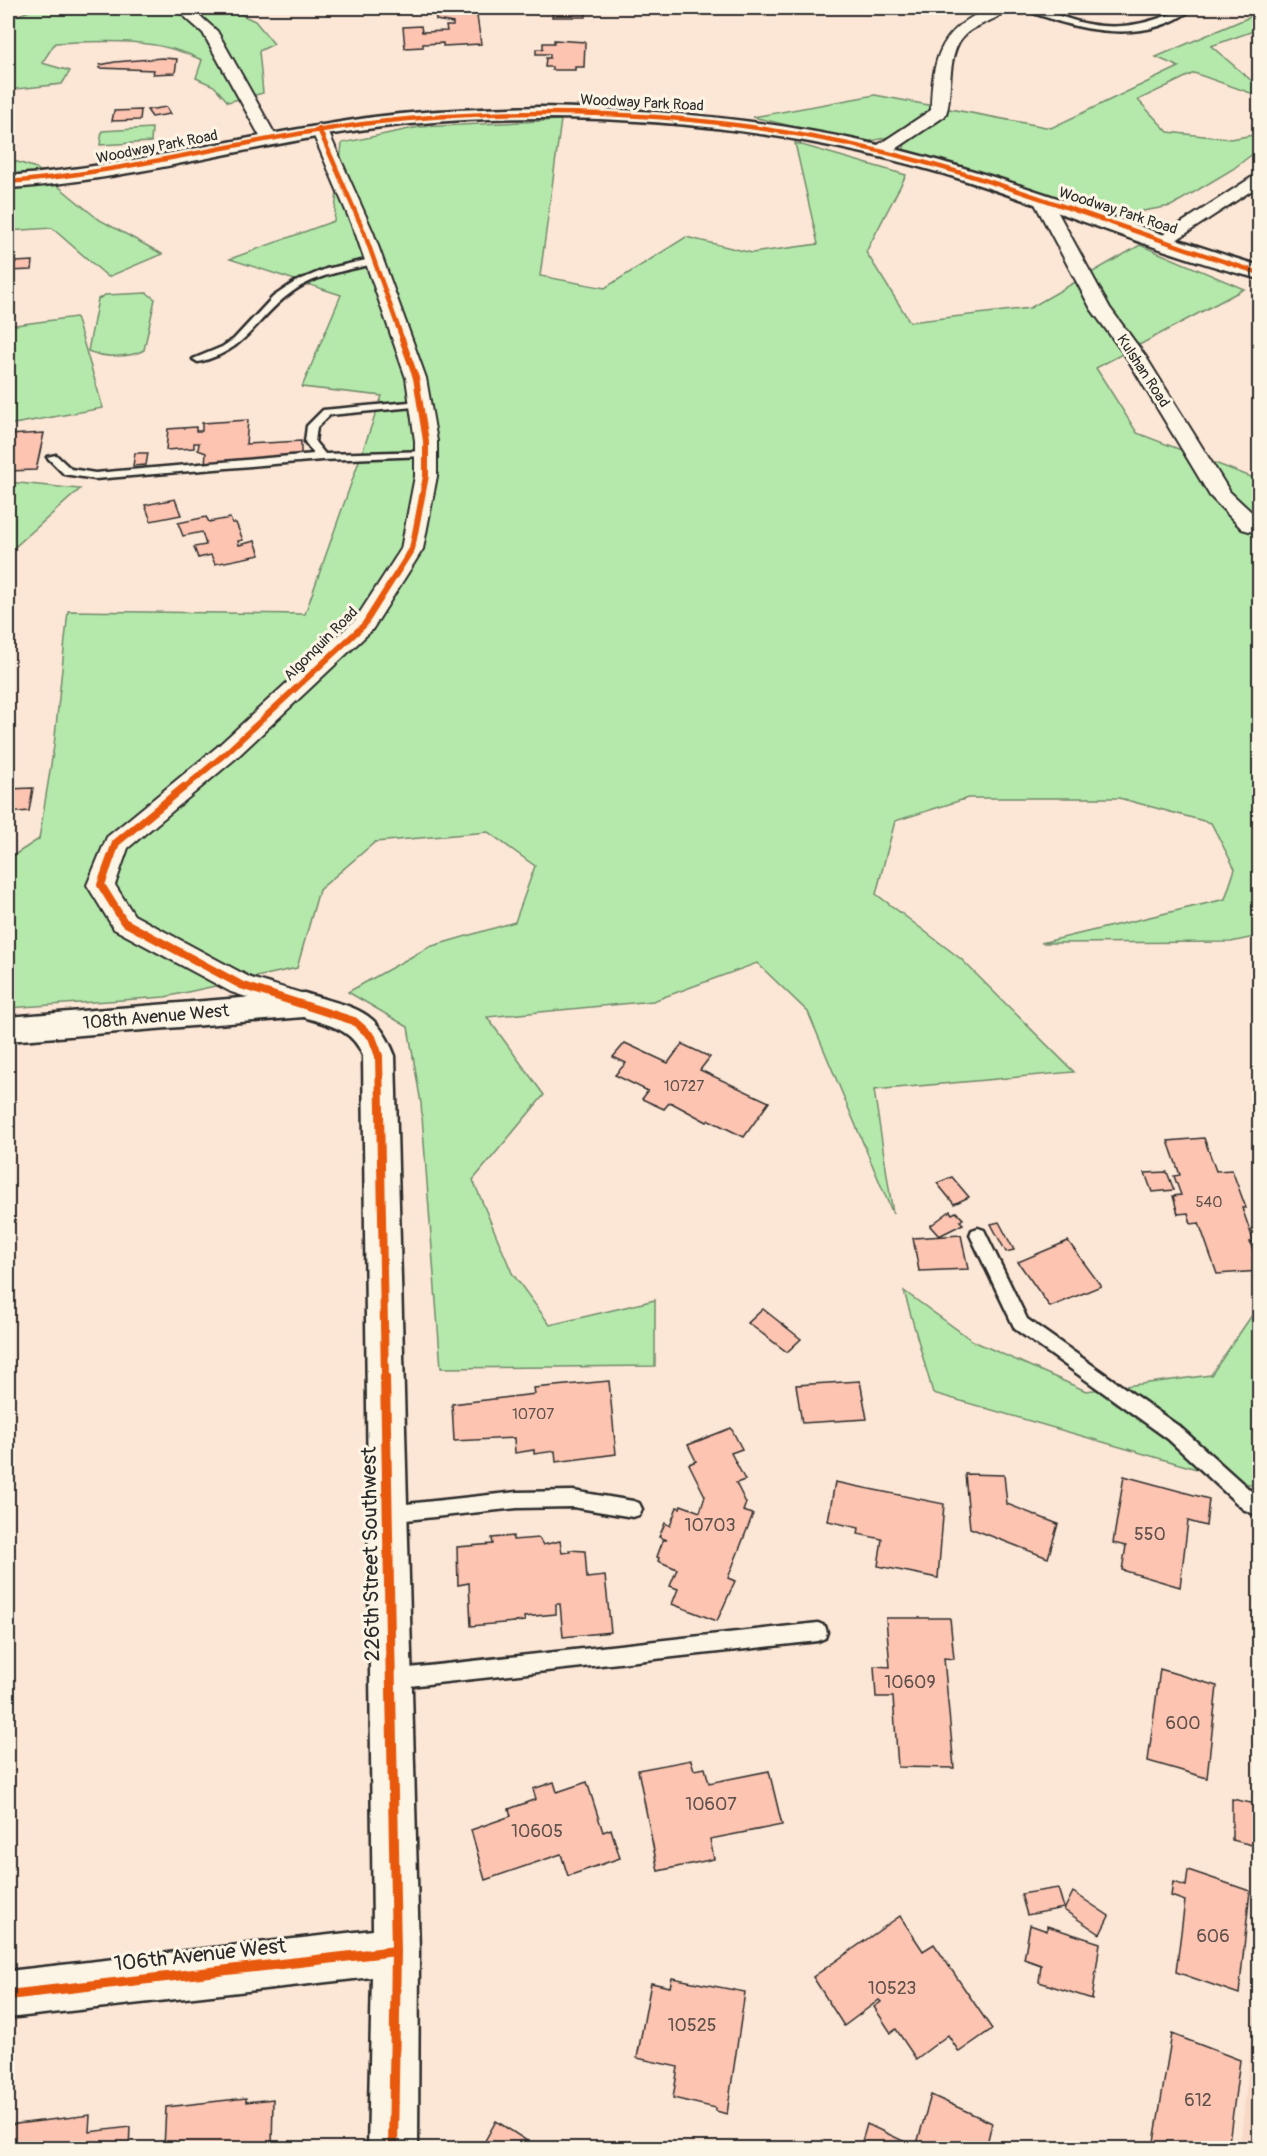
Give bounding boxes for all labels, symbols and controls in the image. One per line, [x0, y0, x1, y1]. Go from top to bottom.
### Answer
street label: Woodway Park Road [580, 90, 704, 116]
street label: Woodway Park Road [95, 126, 219, 168]
street label: Woodway Park Road [1056, 183, 1180, 239]
street label: Kulshan Road [1112, 331, 1174, 411]
street label: Algonquin Road [280, 603, 362, 685]
street label: 108th Avenue West [82, 999, 231, 1035]
house number: 10727 [664, 1077, 704, 1096]
house number: 540 [1195, 1193, 1223, 1212]
house number: 10707 [512, 1405, 554, 1424]
street label: 226th Street Southwest [356, 1446, 386, 1662]
house number: 10703 [684, 1514, 736, 1537]
house number: 550 [1134, 1523, 1166, 1546]
house number: 10609 [884, 1671, 936, 1694]
house number: 600 [1165, 1712, 1201, 1735]
house number: 10607 [685, 1793, 737, 1816]
house number: 10605 [511, 1820, 563, 1843]
house number: 606 [1196, 1925, 1230, 1948]
street label: 106th Avenue West [113, 1932, 288, 1977]
house number: 10523 [868, 1977, 916, 2000]
house number: 10525 [668, 2014, 716, 2037]
house number: 612 [1184, 2089, 1212, 2112]

